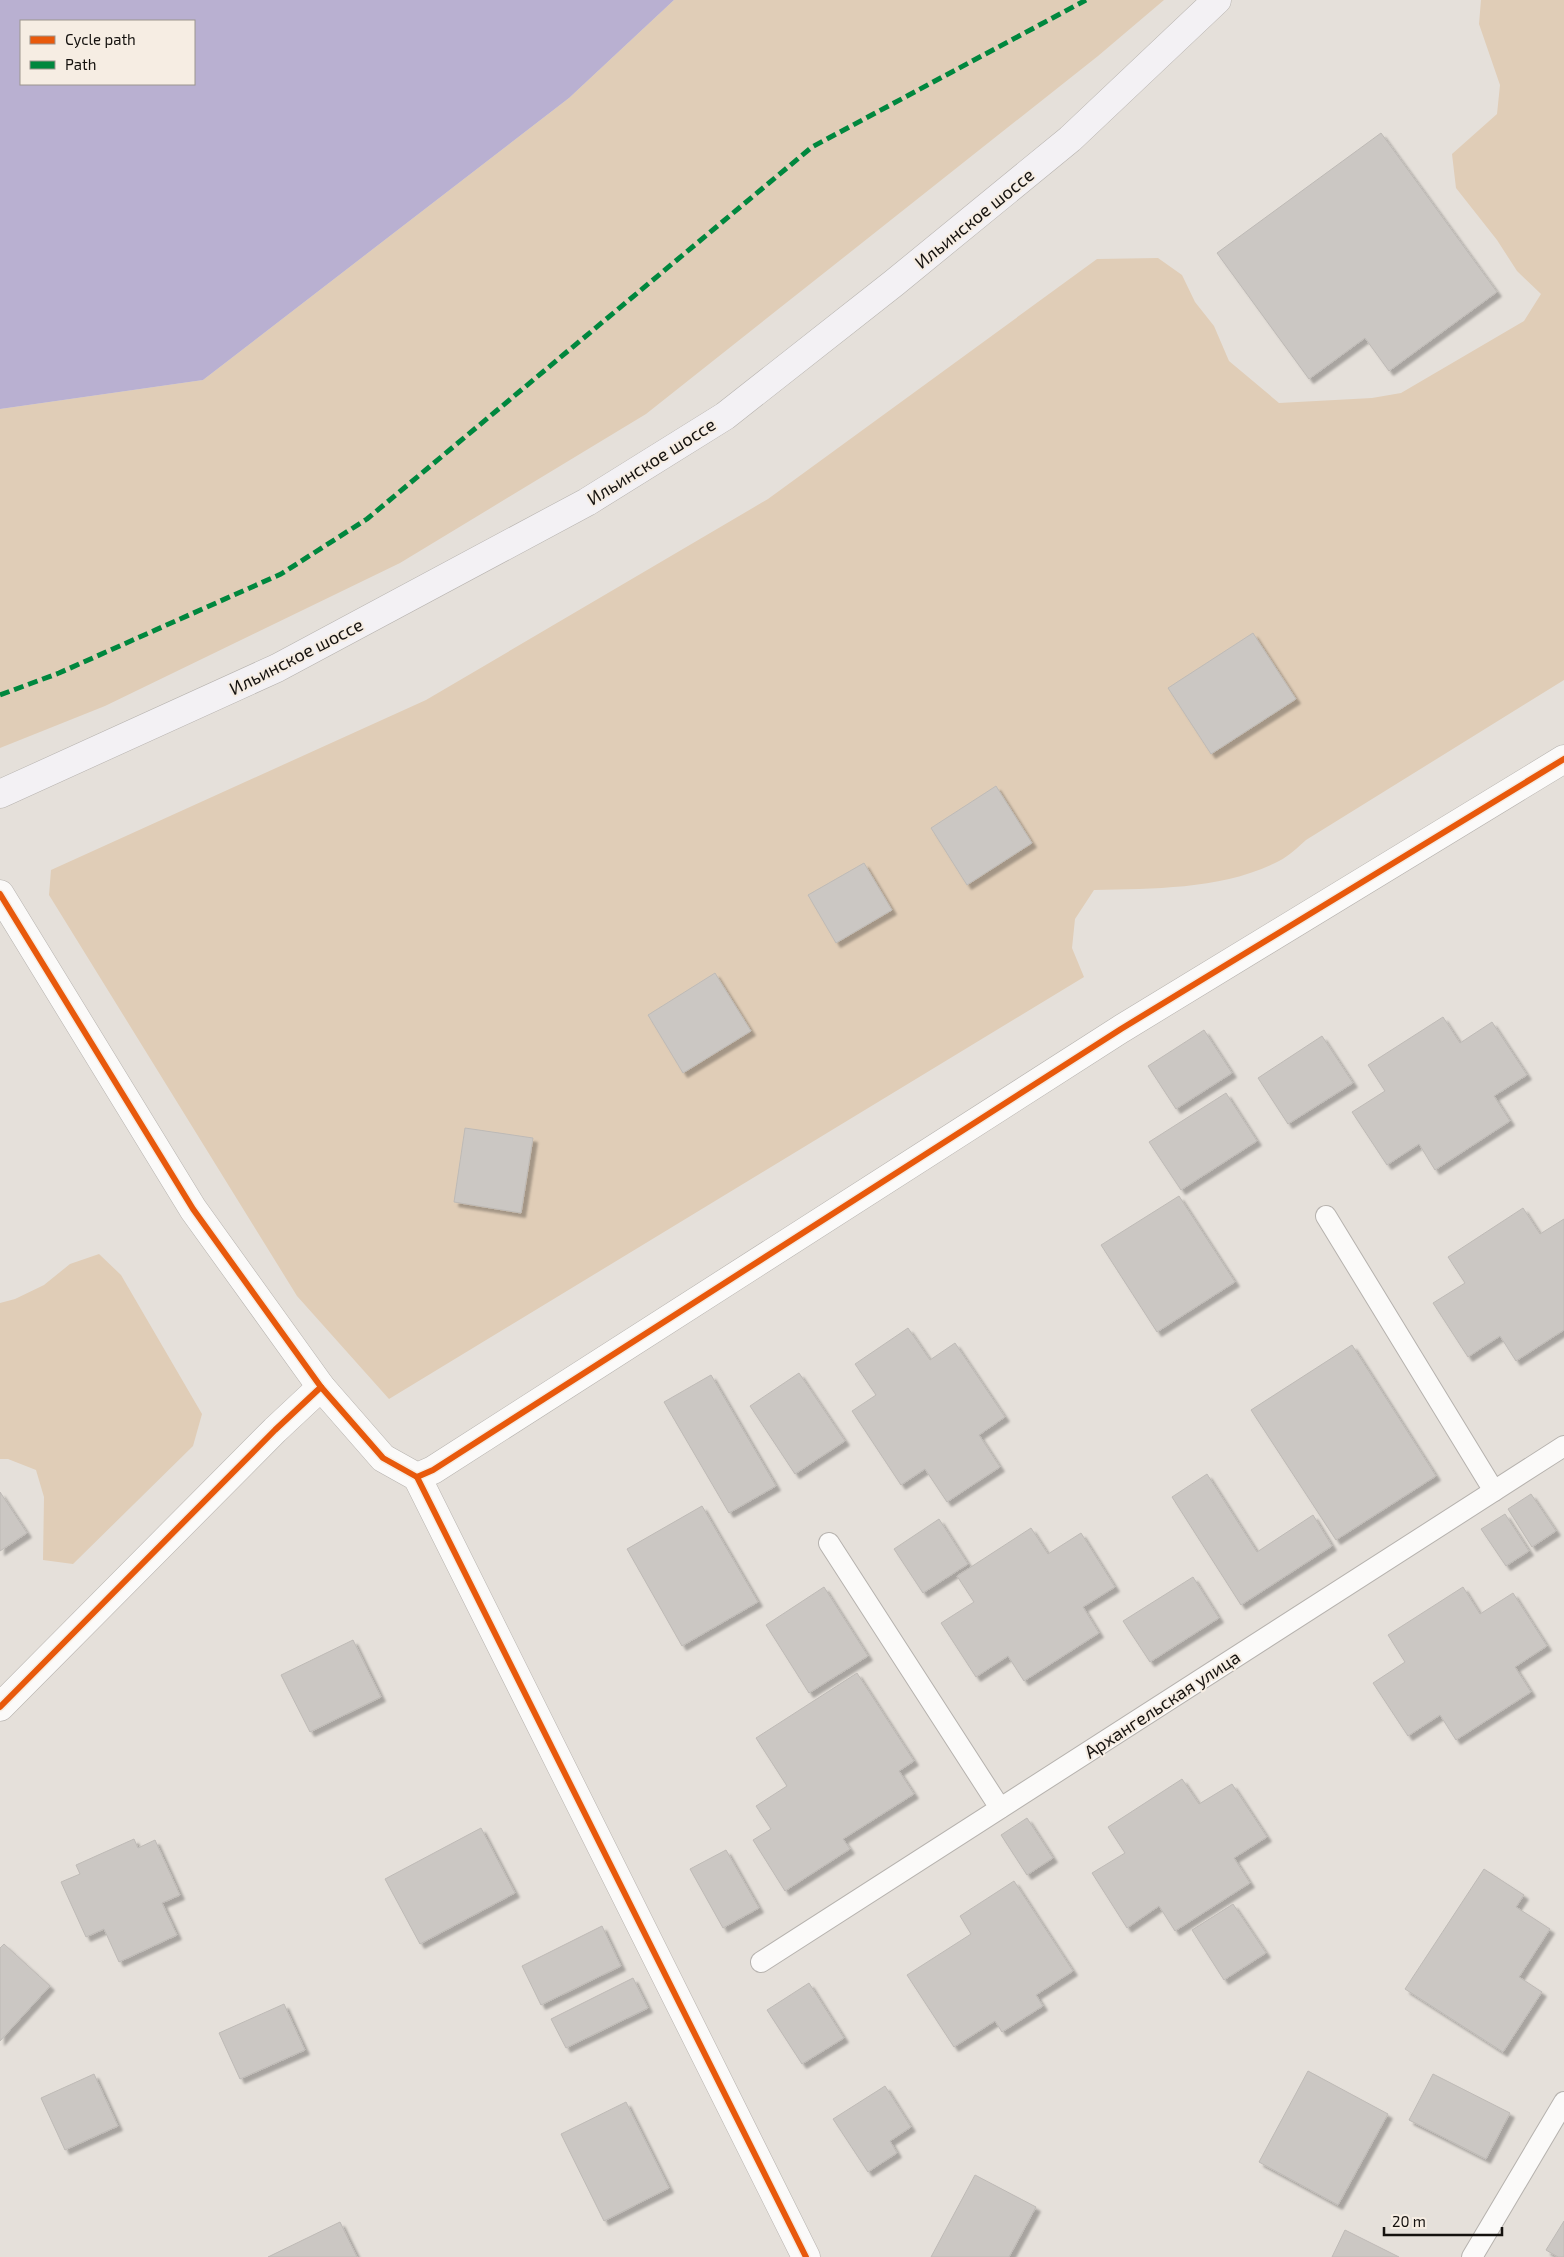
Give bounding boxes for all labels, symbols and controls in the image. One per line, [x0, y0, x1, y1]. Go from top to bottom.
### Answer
legend [20, 20, 195, 85]
text: Cycle path [65, 30, 136, 48]
text: Path [65, 55, 96, 73]
street label: Ильинское шоссе [910, 163, 1038, 273]
street label: Ильинское шоссе [583, 413, 719, 509]
street label: Ильинское шоссе [225, 613, 367, 699]
street label: Архангельская улица [1080, 1645, 1244, 1763]
scale bar [1384, 2204, 1502, 2236]
text: 20 m [1392, 2212, 1426, 2230]

